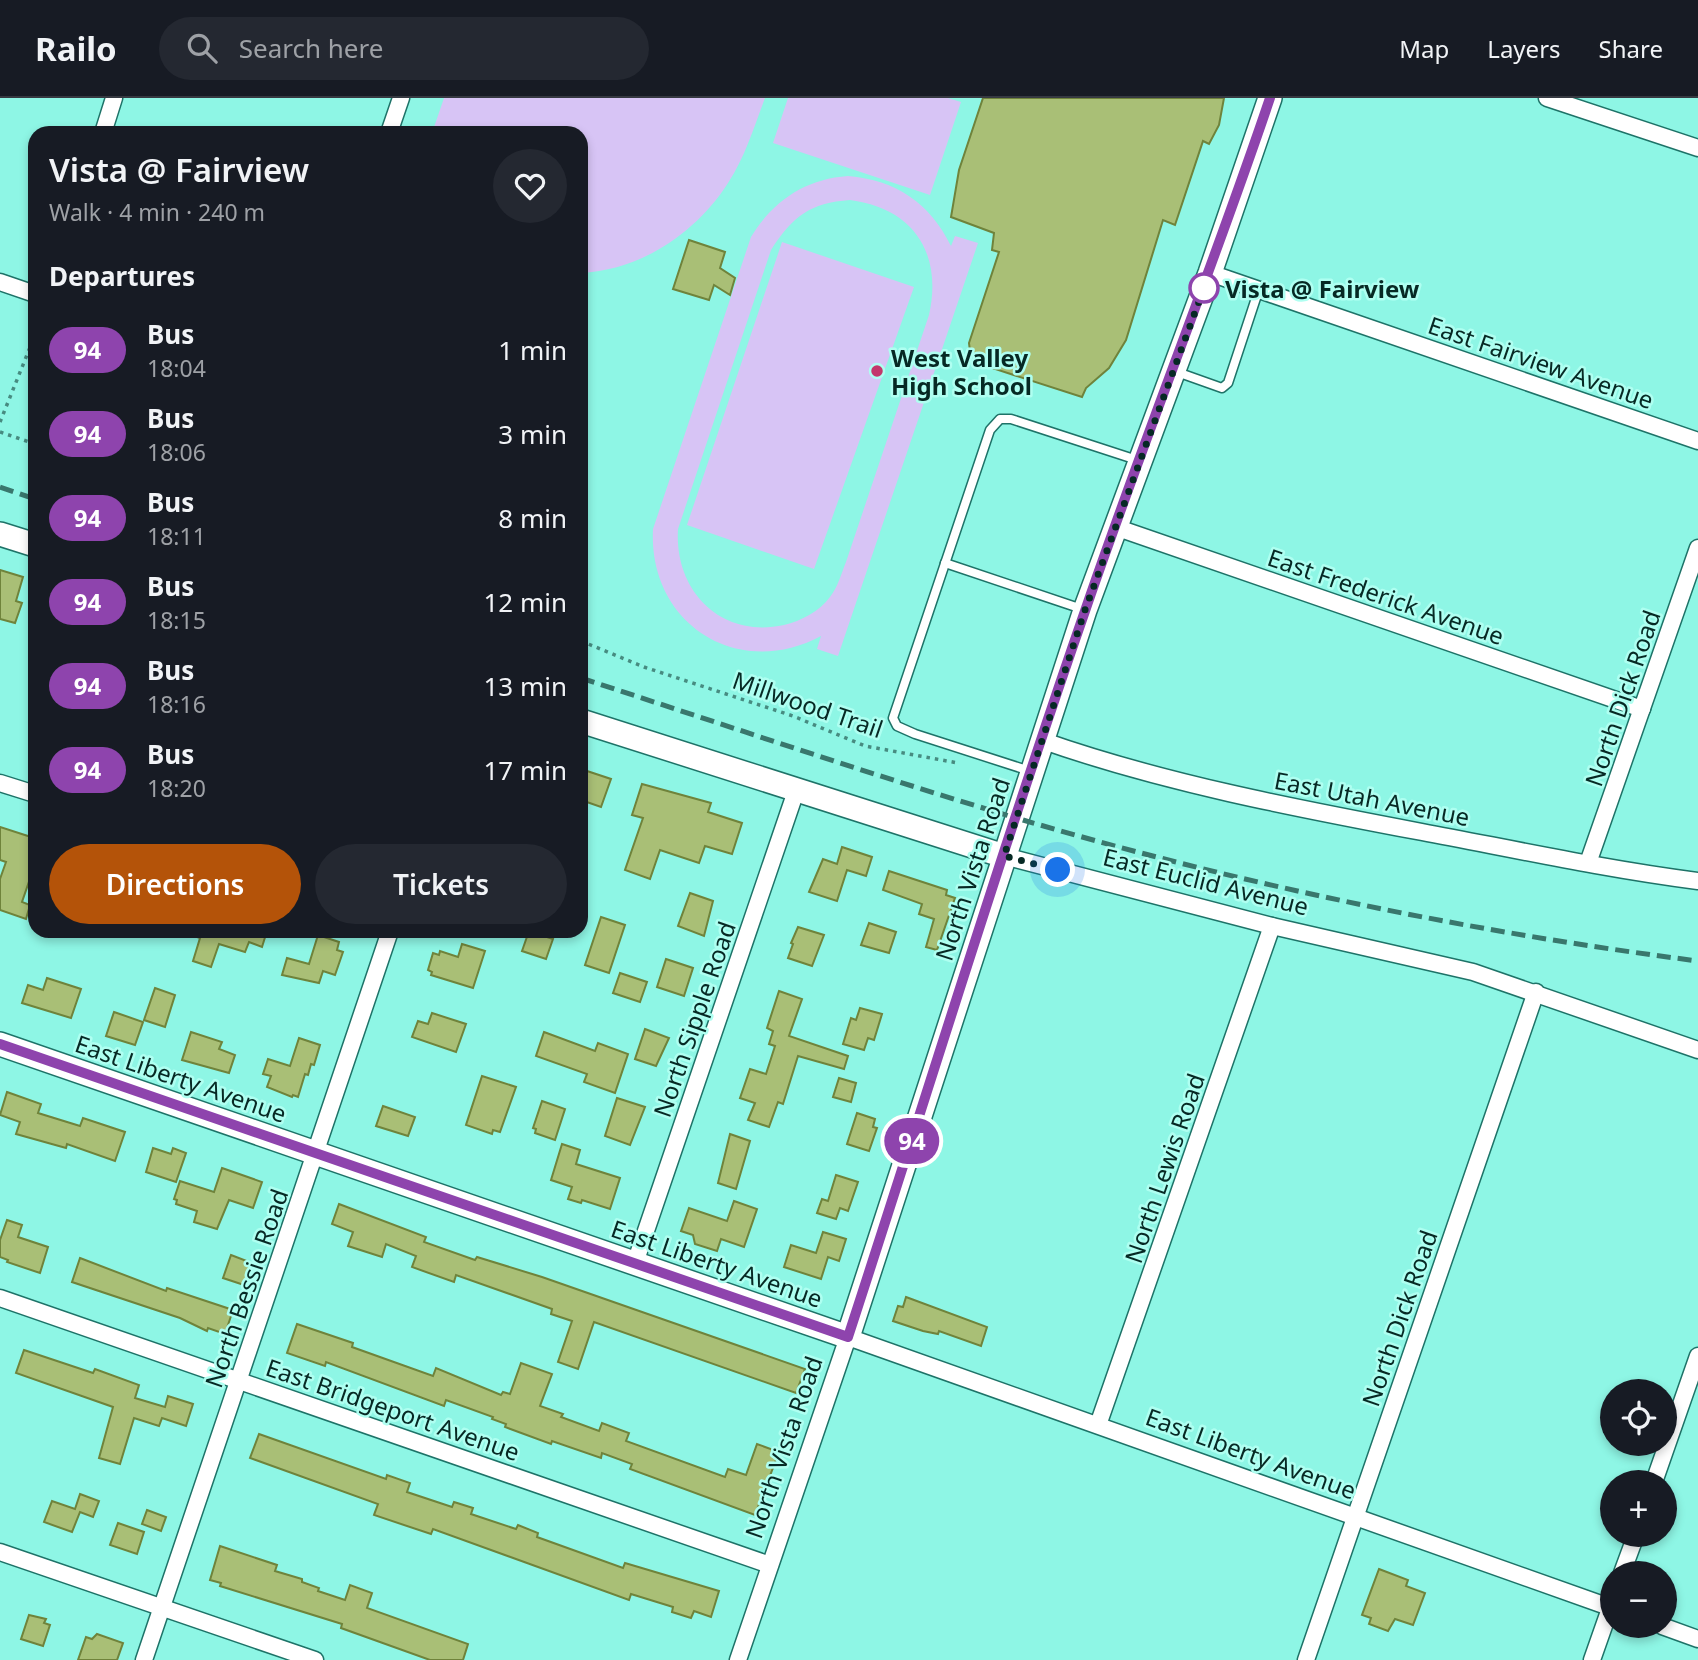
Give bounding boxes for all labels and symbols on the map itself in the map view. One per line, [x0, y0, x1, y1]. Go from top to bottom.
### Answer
place label: Vista @ Fairview [1225, 272, 1420, 305]
marker: Vista @ Fairview [1189, 273, 1219, 303]
street label: East Fairview Avenue [1424, 308, 1658, 416]
place label: West Valley High School [891, 341, 1032, 402]
marker: West Valley High School [869, 363, 885, 379]
street label: East Frederick Avenue [1263, 540, 1509, 652]
street label: North Dick Road [1576, 605, 1668, 791]
street label: Millwood Trail [729, 663, 887, 745]
street label: East Utah Avenue [1272, 763, 1472, 833]
street label: North Vista Road [927, 773, 1017, 965]
street label: East Euclid Avenue [1100, 840, 1312, 922]
your location [1040, 852, 1075, 887]
street label: North Sipple Road [645, 917, 743, 1121]
street label: East Liberty Avenue [71, 1026, 291, 1130]
street label: North Lewis Road [1116, 1069, 1212, 1267]
line badge: 94 [880, 1118, 944, 1164]
street label: North Bessie Road [197, 1184, 295, 1392]
street label: East Liberty Avenue [607, 1211, 827, 1315]
street label: North Dick Road [1353, 1225, 1445, 1411]
street label: East Bridgeport Avenue [262, 1350, 524, 1468]
street label: North Vista Road [736, 1352, 830, 1542]
street label: East Liberty Avenue [1141, 1400, 1361, 1506]

